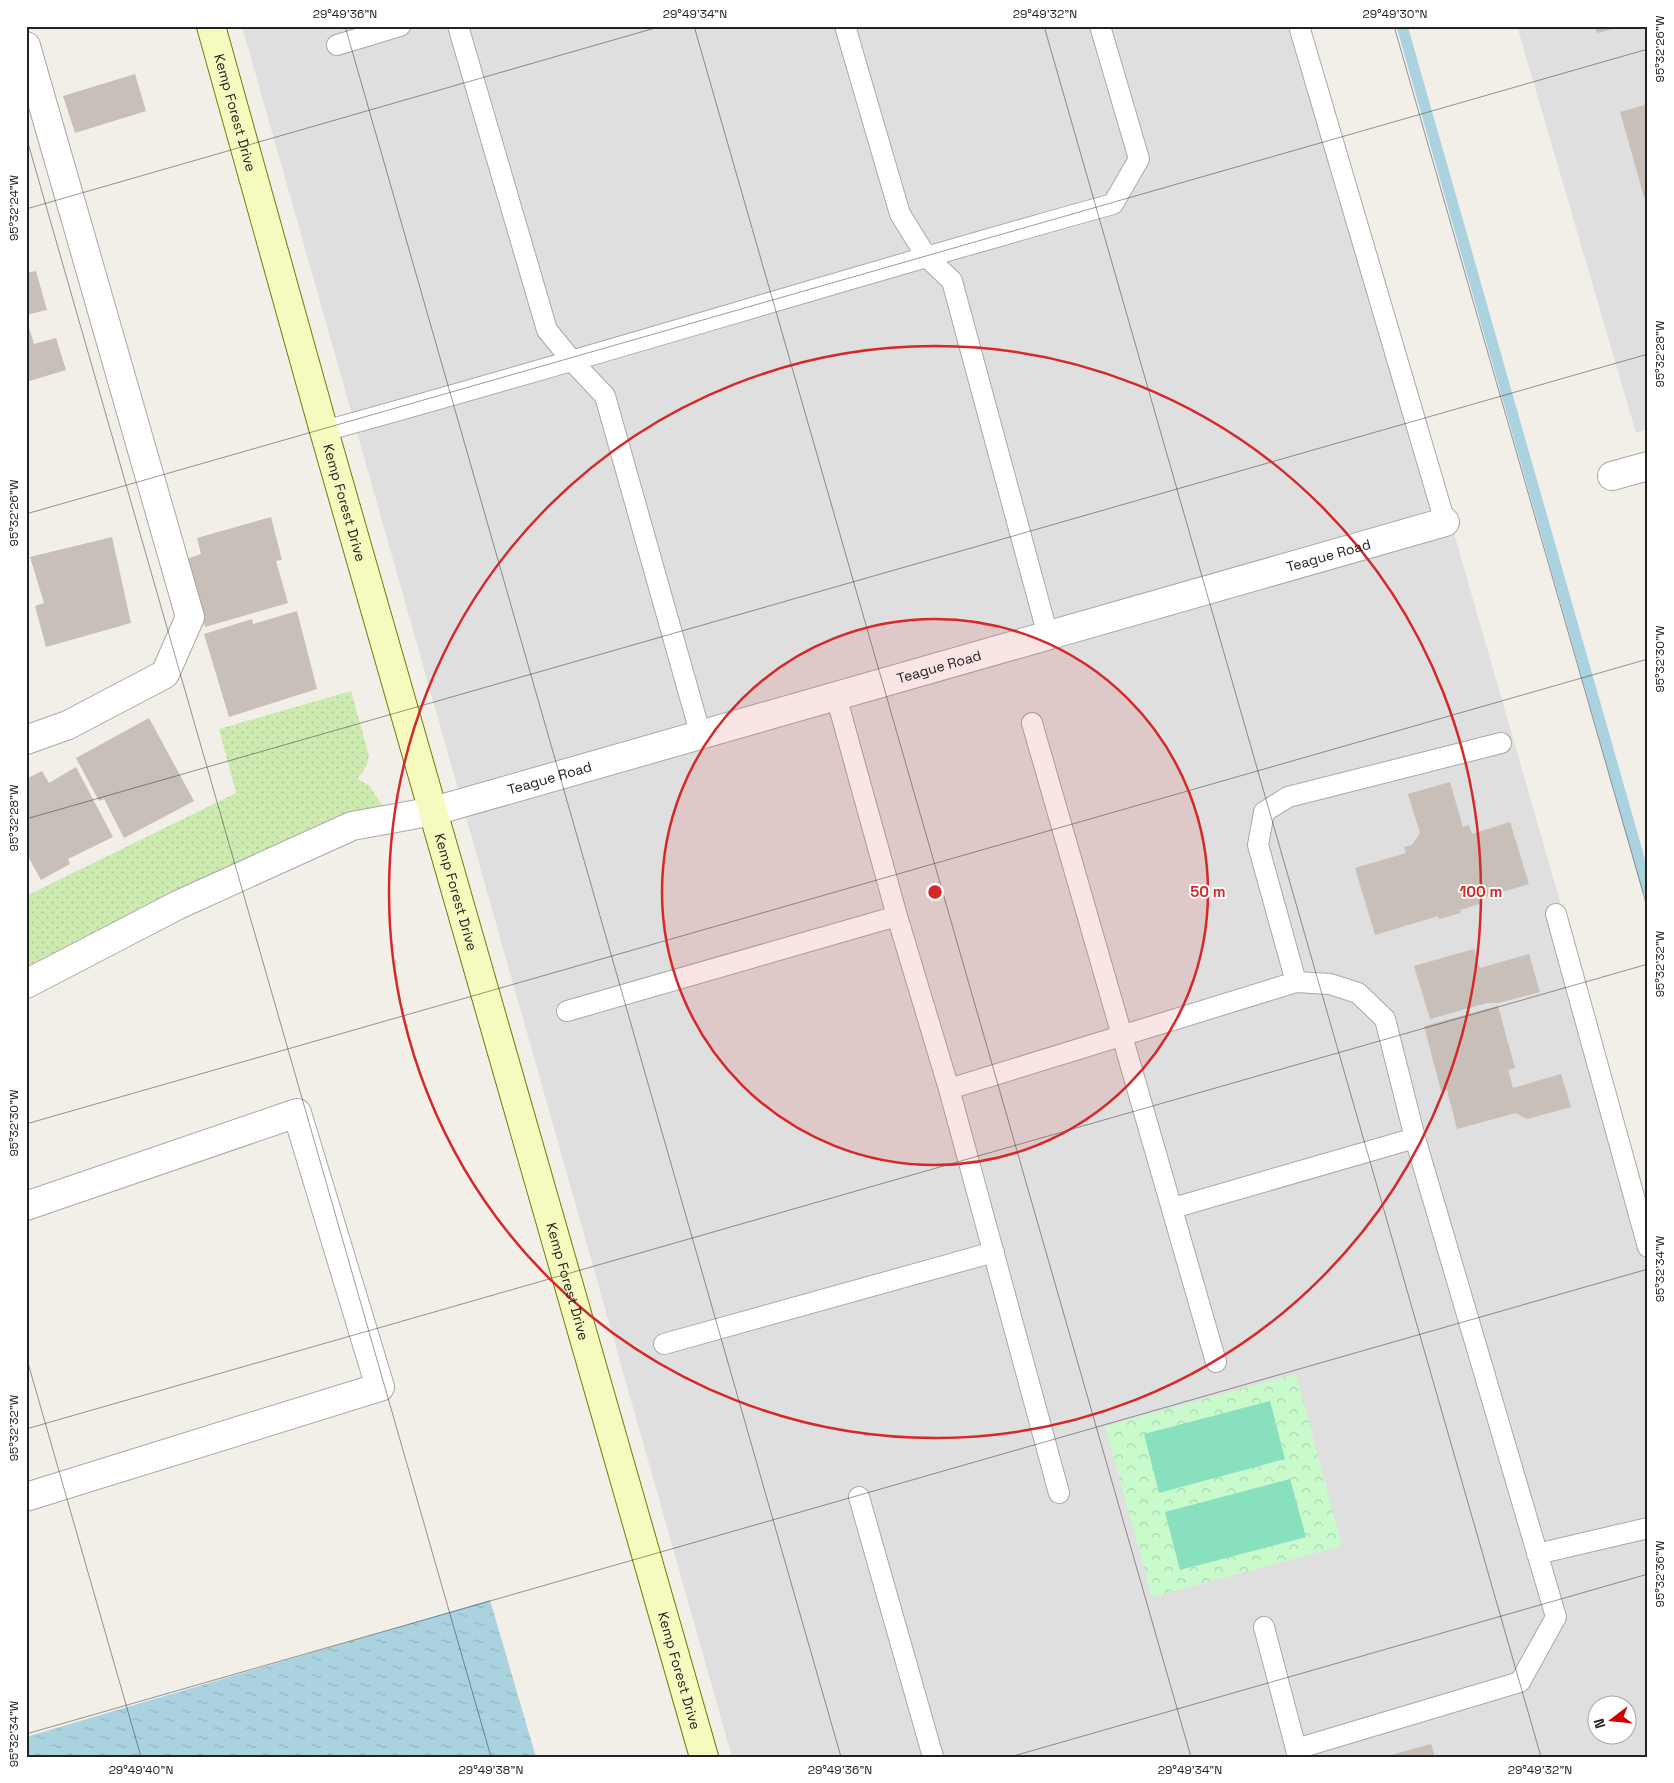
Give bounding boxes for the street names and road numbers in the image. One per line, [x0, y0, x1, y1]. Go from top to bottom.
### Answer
street label: Kemp Forest Drive [210, 52, 260, 174]
street label: Kemp Forest Drive [319, 442, 370, 564]
street label: Teague Road [1284, 535, 1373, 576]
street label: Teague Road [895, 646, 983, 687]
street label: Teague Road [505, 757, 594, 799]
street label: Kemp Forest Drive [431, 831, 482, 953]
street label: Kemp Forest Drive [542, 1220, 593, 1342]
street label: Kemp Forest Drive [654, 1610, 705, 1732]

